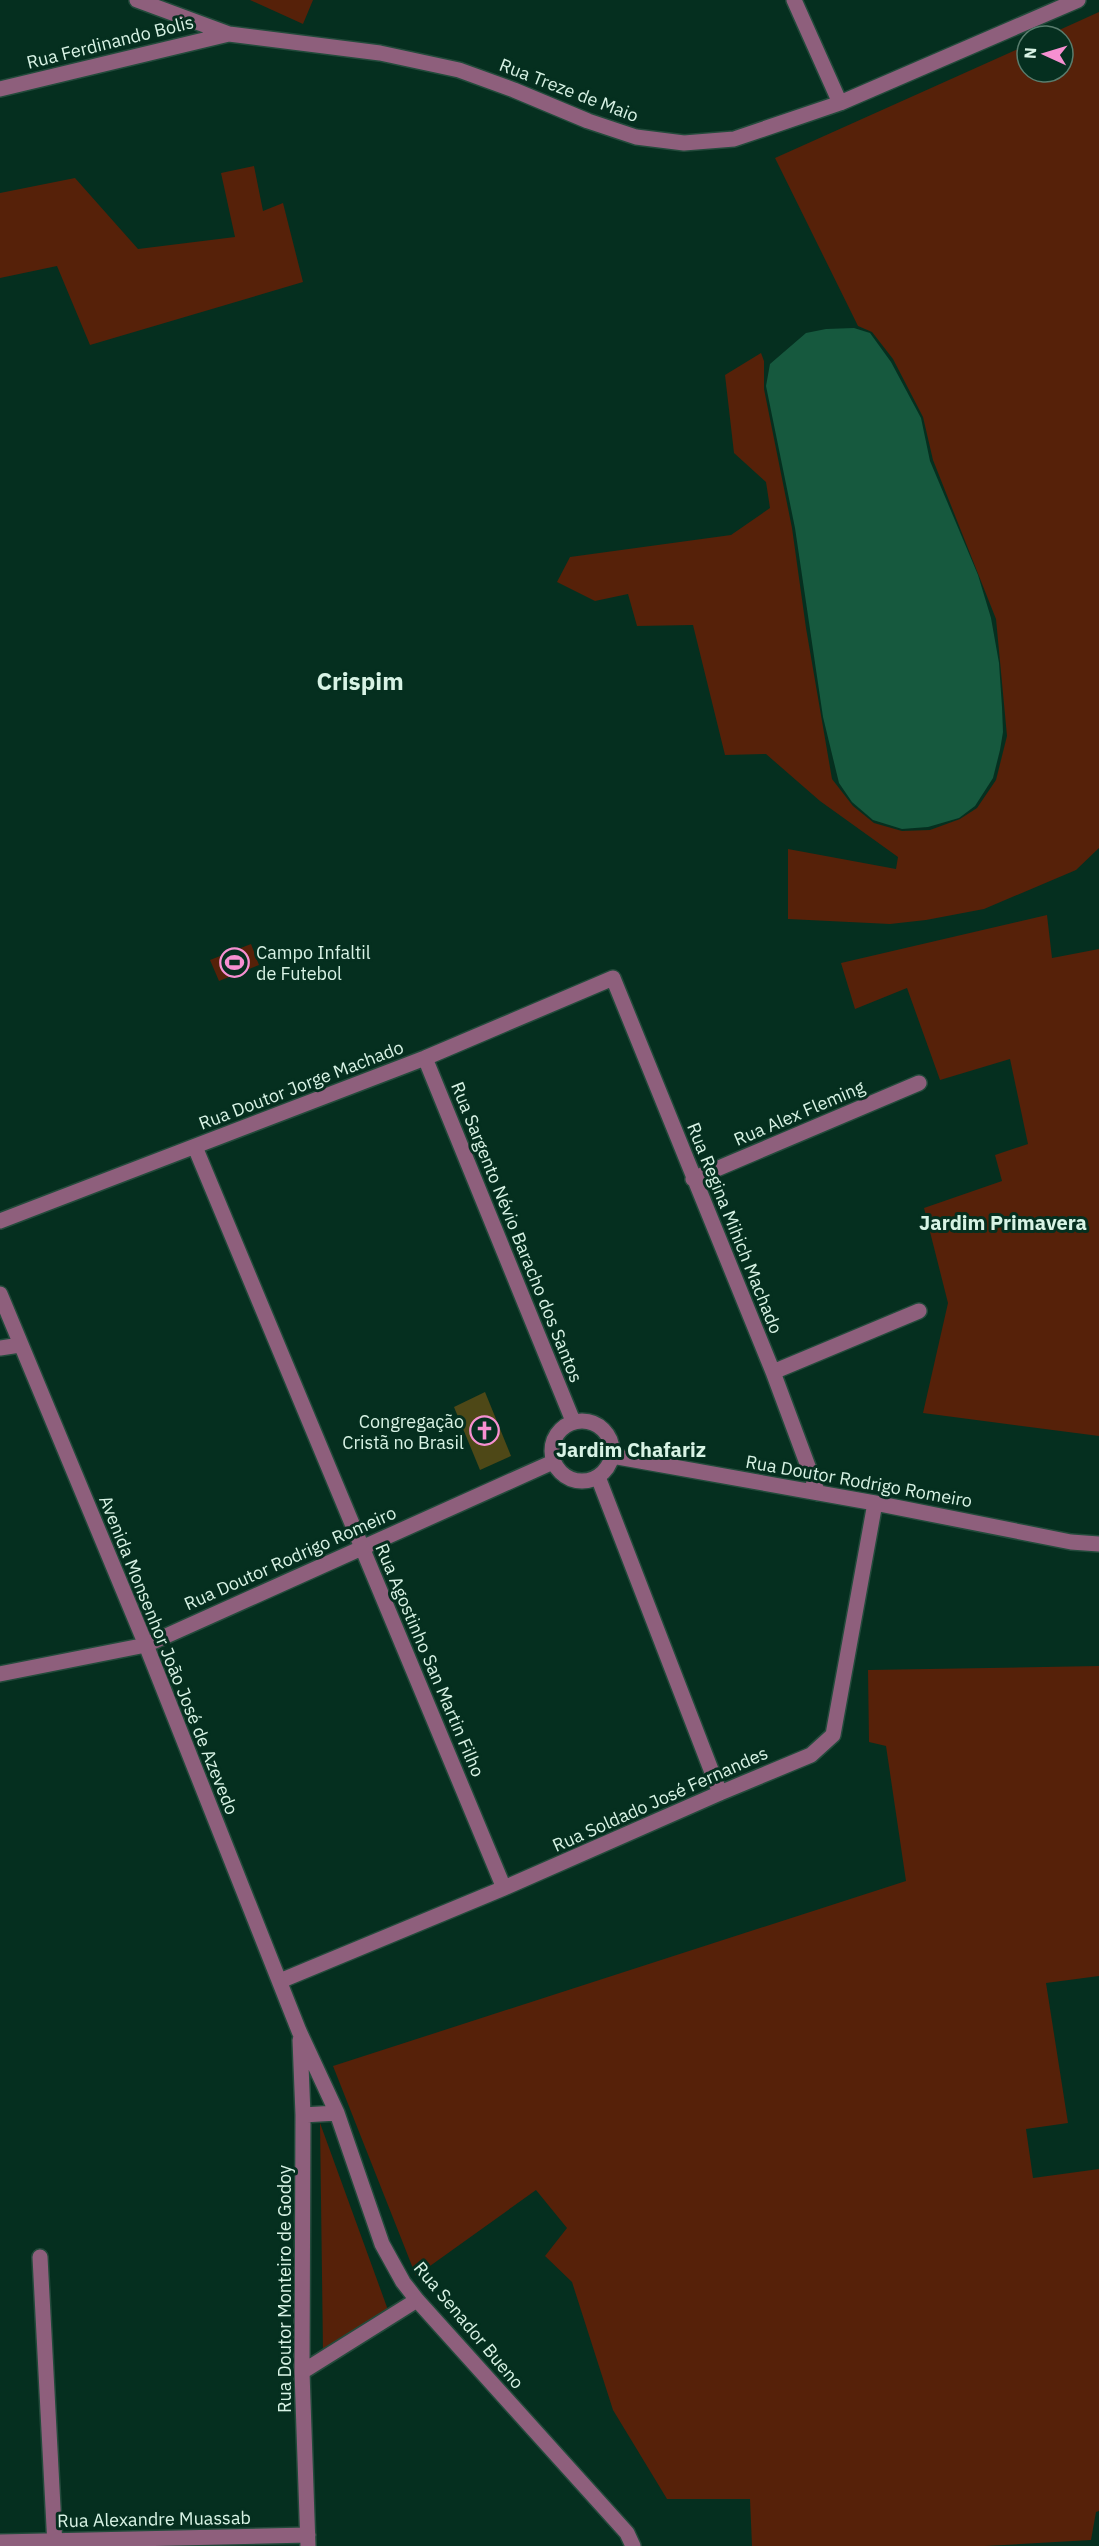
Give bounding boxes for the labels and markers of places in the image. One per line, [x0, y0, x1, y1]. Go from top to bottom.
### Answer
place label: Campo Infaltil de Futebol [256, 941, 371, 985]
sports icon: Campo Infaltil de Futebol [219, 946, 251, 978]
place label: Congregação Cristã no Brasil [342, 1410, 464, 1454]
church icon: Congregação Cristã no Brasil [469, 1415, 501, 1447]

